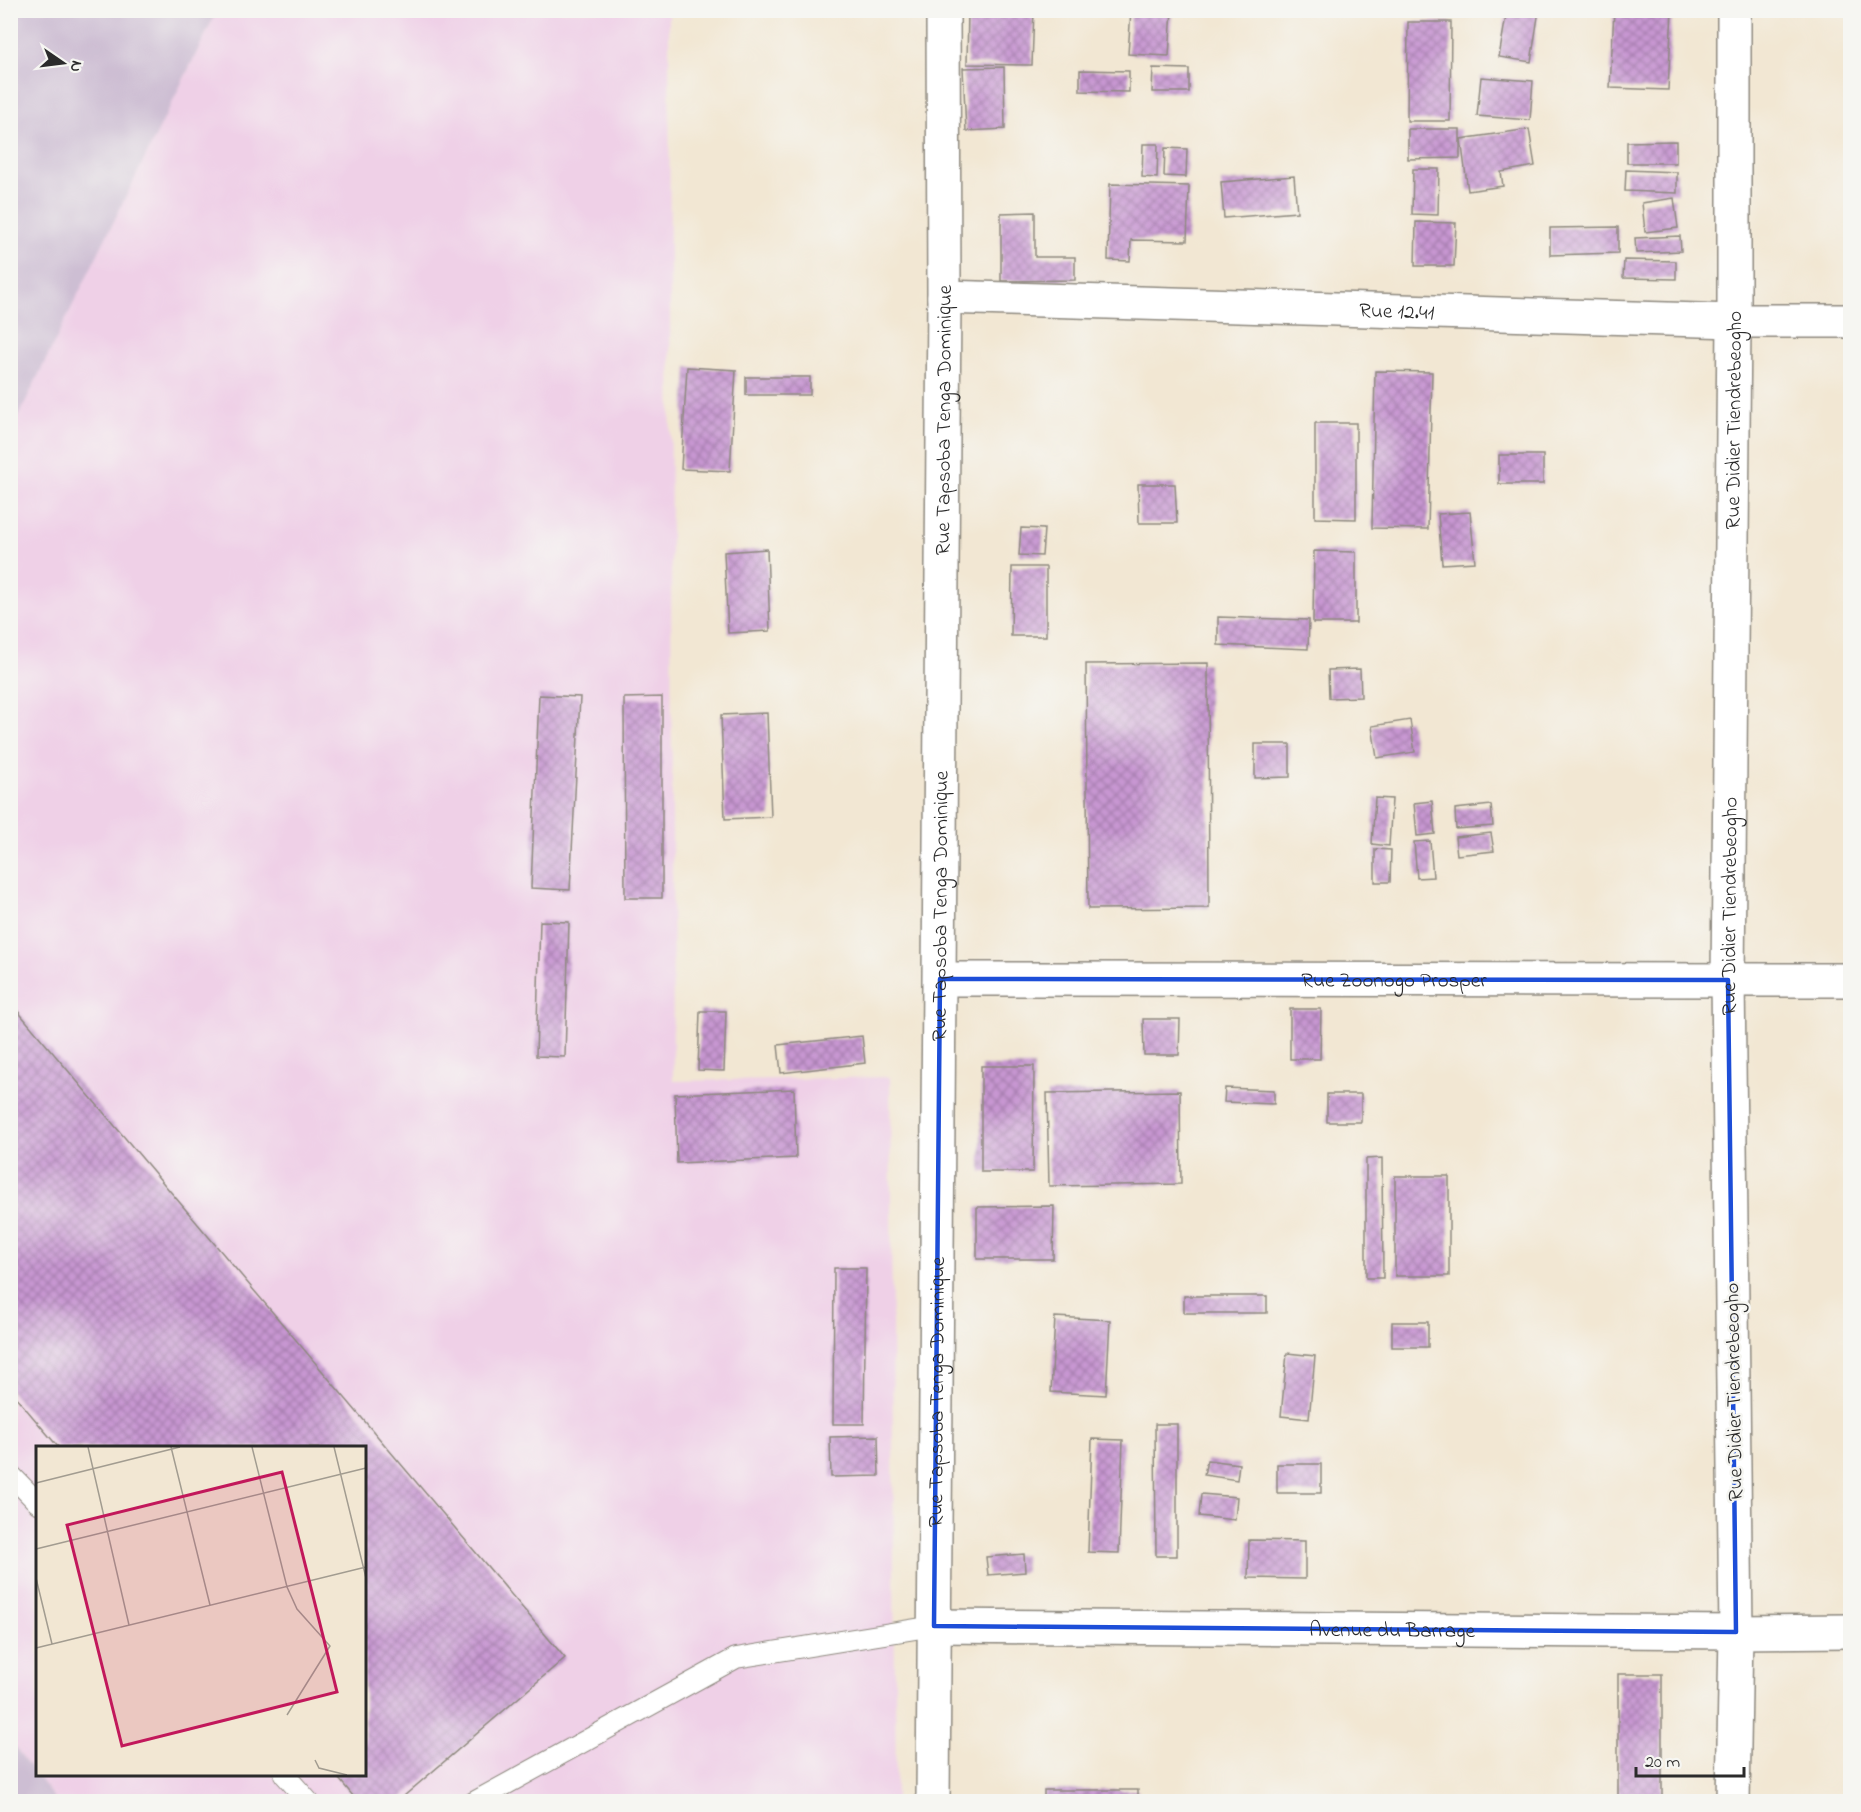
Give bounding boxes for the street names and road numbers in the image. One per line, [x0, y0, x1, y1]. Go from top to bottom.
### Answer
street label: Rue Tapsoba Tenga Dominique [929, 284, 962, 555]
street label: Rue 12.41 [1359, 297, 1435, 329]
street label: Rue Didier Tiendrebeogho [1719, 311, 1753, 530]
street label: Rue Tapsoba Tenga Dominique [926, 770, 959, 1041]
street label: Rue Didier Tiendrebeogho [1715, 797, 1748, 1016]
street label: Rue Zoonogo Prosper [1301, 966, 1487, 999]
street label: Rue Tapsoba Tenga Dominique [922, 1256, 955, 1527]
street label: Rue Didier Tiendrebeogho [1718, 1282, 1754, 1501]
street label: Avenue du Barrage [1309, 1616, 1476, 1649]

